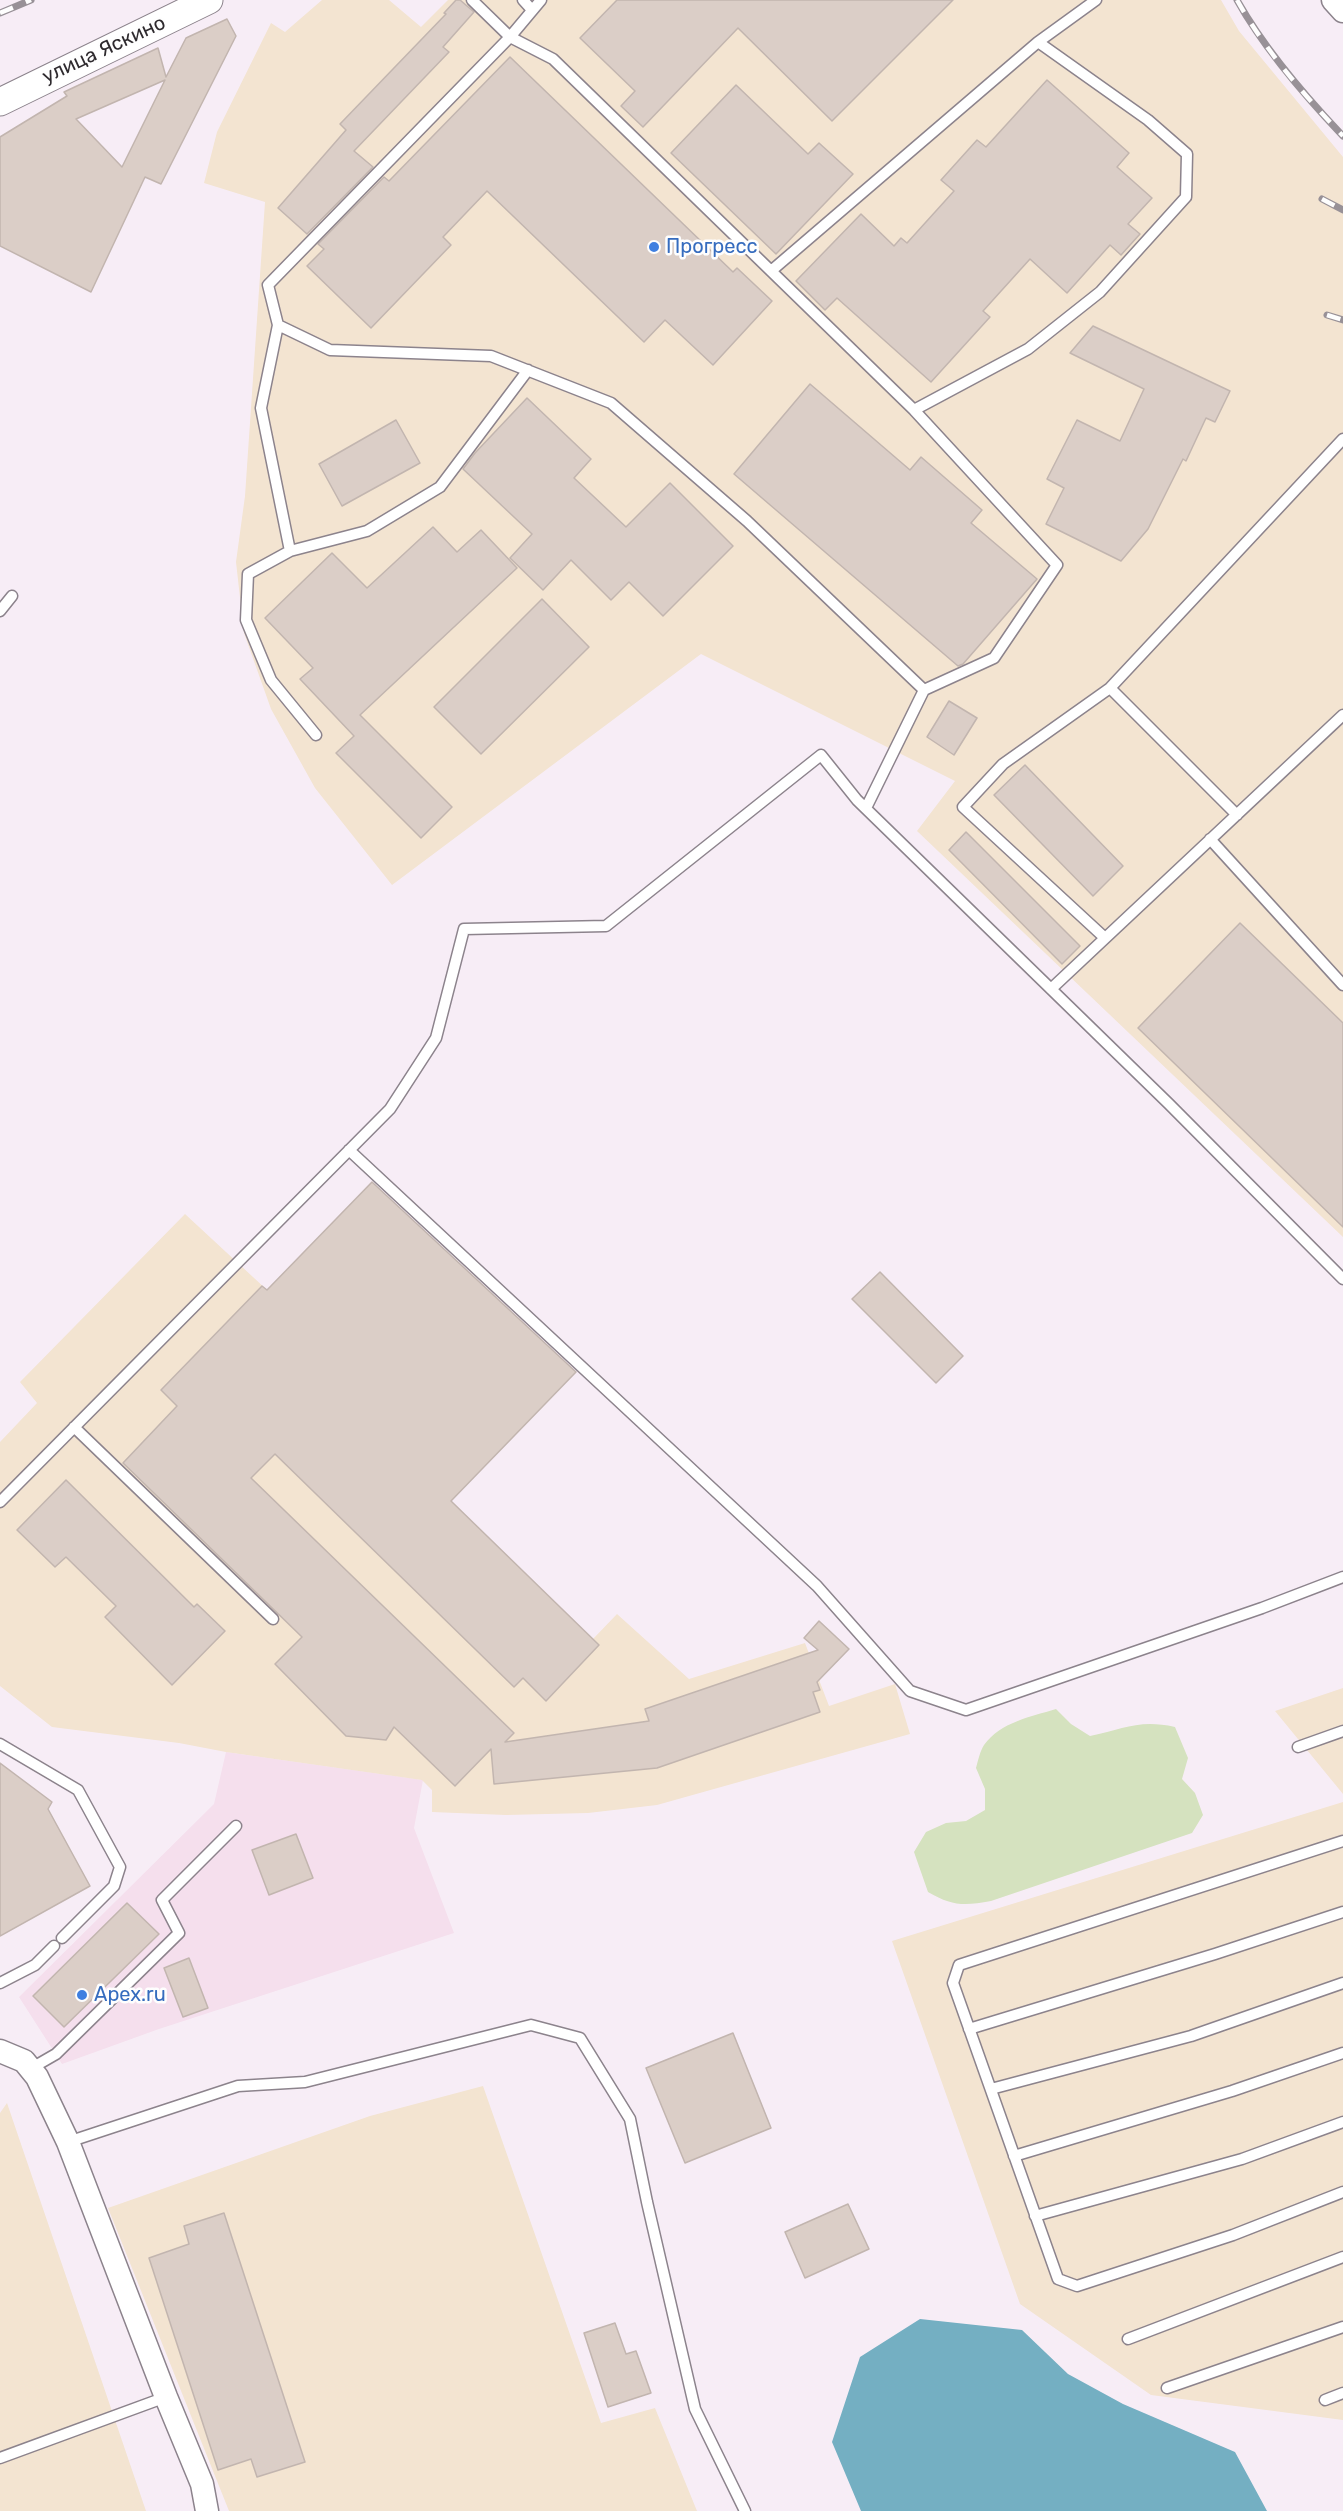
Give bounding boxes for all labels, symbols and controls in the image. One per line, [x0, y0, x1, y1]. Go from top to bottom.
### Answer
street label: улица Яскино [39, 11, 169, 89]
place label: Прогресс [666, 235, 757, 259]
marker: Прогресс [647, 240, 661, 254]
place label: Apex.ru [94, 1983, 166, 2007]
marker: Apex.ru [75, 1988, 89, 2002]

